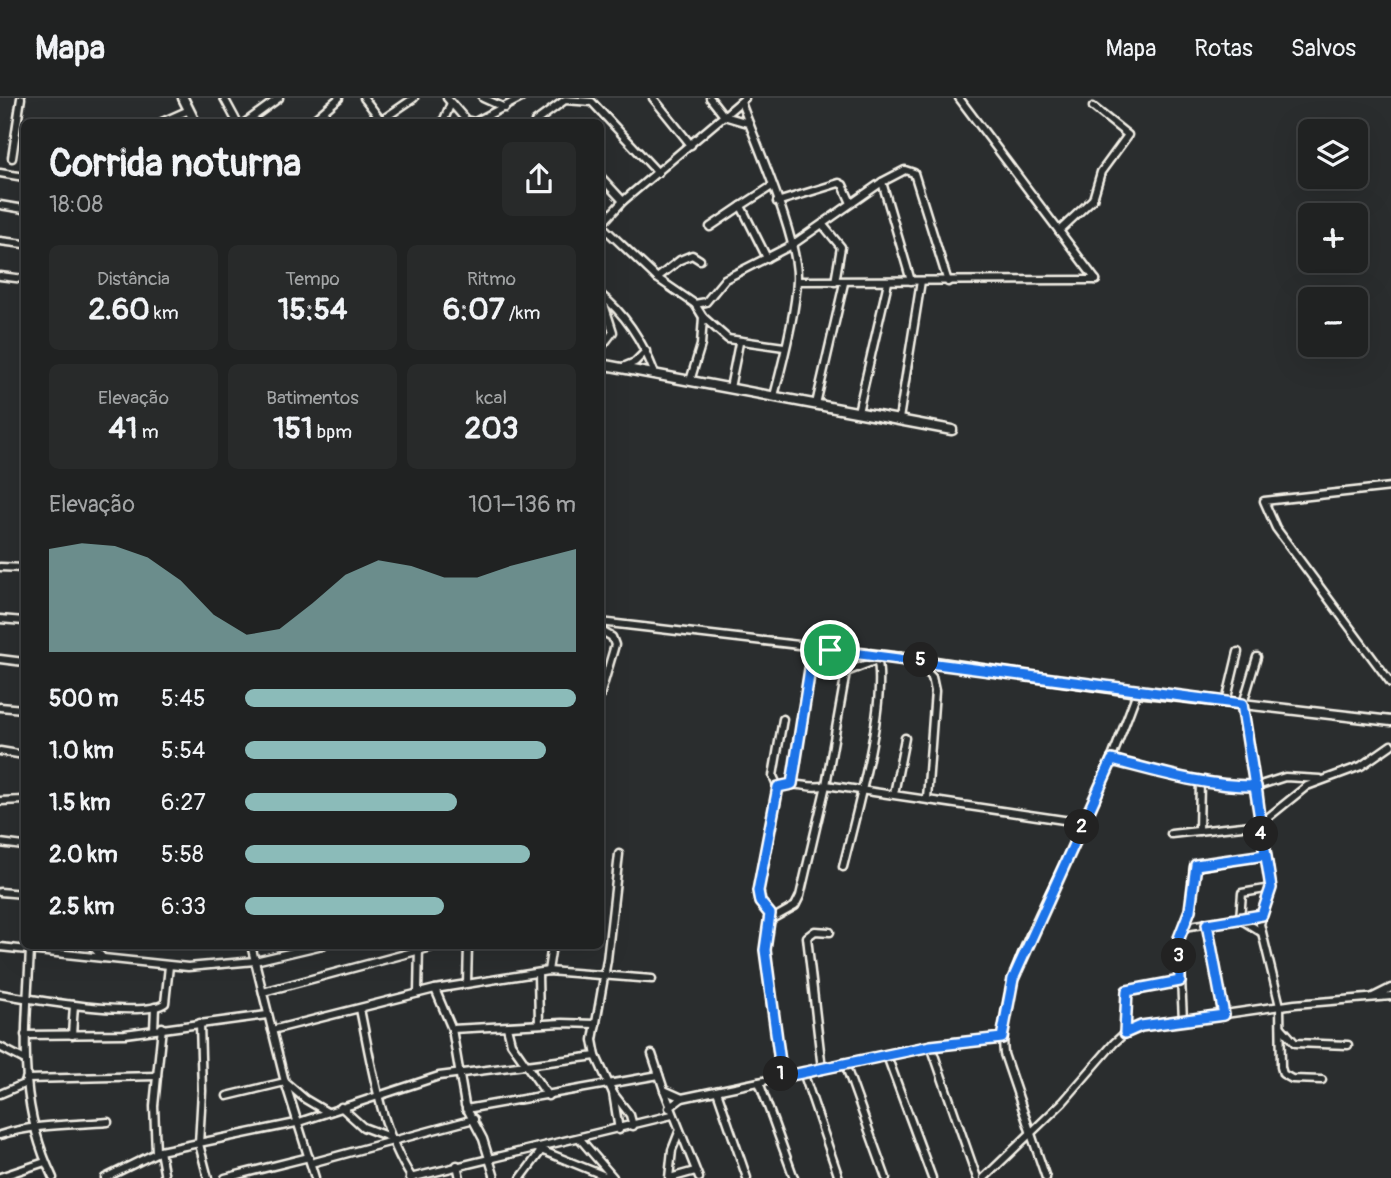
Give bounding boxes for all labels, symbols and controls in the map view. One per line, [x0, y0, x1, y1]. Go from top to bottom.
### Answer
text: Mapa [35, 28, 105, 69]
text: Mapa [1105, 34, 1156, 63]
text: Rotas [1194, 34, 1253, 63]
text: Salvos [1291, 34, 1356, 63]
map controls [1298, 119, 1368, 357]
button: layers [1298, 119, 1368, 189]
text: Corrida noturna [49, 140, 301, 188]
button: share [502, 142, 576, 216]
text: 18:08 [49, 190, 103, 219]
button: + [1298, 203, 1368, 273]
text: Distância [97, 267, 170, 291]
text: Tempo [285, 267, 340, 291]
text: Ritmo [467, 267, 516, 291]
button: − [1298, 287, 1368, 357]
text: 2.60 [88, 291, 150, 328]
text: 15:54 [278, 291, 347, 328]
text: 6:07 [443, 291, 505, 328]
text: km [150, 301, 179, 325]
text: /km [505, 301, 540, 325]
text: Elevação [98, 386, 169, 410]
text: Batimentos [266, 386, 359, 410]
text: kcal [476, 386, 507, 410]
text: 41 [108, 410, 138, 447]
text: 151 [273, 410, 313, 447]
text: 203 [465, 410, 519, 447]
text: m [138, 420, 159, 444]
text: bpm [313, 420, 352, 444]
text: Elevação [49, 490, 135, 519]
text: 101–136 m [468, 490, 576, 519]
pin [800, 620, 860, 680]
icon: arrive [811, 631, 849, 669]
pin: 5 [904, 642, 939, 678]
text: 5 [915, 647, 926, 671]
text: 500 m [49, 684, 118, 713]
text: 5:45 [161, 684, 205, 713]
text: 1.0 km [49, 736, 114, 765]
text: 5:54 [161, 736, 205, 765]
text: 1.5 km [49, 788, 111, 817]
text: 6:27 [161, 788, 206, 817]
pin: 2 [1064, 810, 1100, 844]
text: 2 [1076, 814, 1087, 838]
pin: 4 [1244, 816, 1278, 852]
text: 4 [1255, 821, 1266, 845]
text: 2.0 km [49, 840, 118, 869]
text: 5:58 [161, 840, 204, 869]
text: 2.5 km [49, 892, 114, 921]
text: 6:33 [161, 892, 206, 921]
pin: 3 [1162, 938, 1196, 974]
text: 3 [1173, 943, 1184, 967]
pin: 1 [764, 1056, 798, 1091]
text: 1 [777, 1061, 784, 1085]

